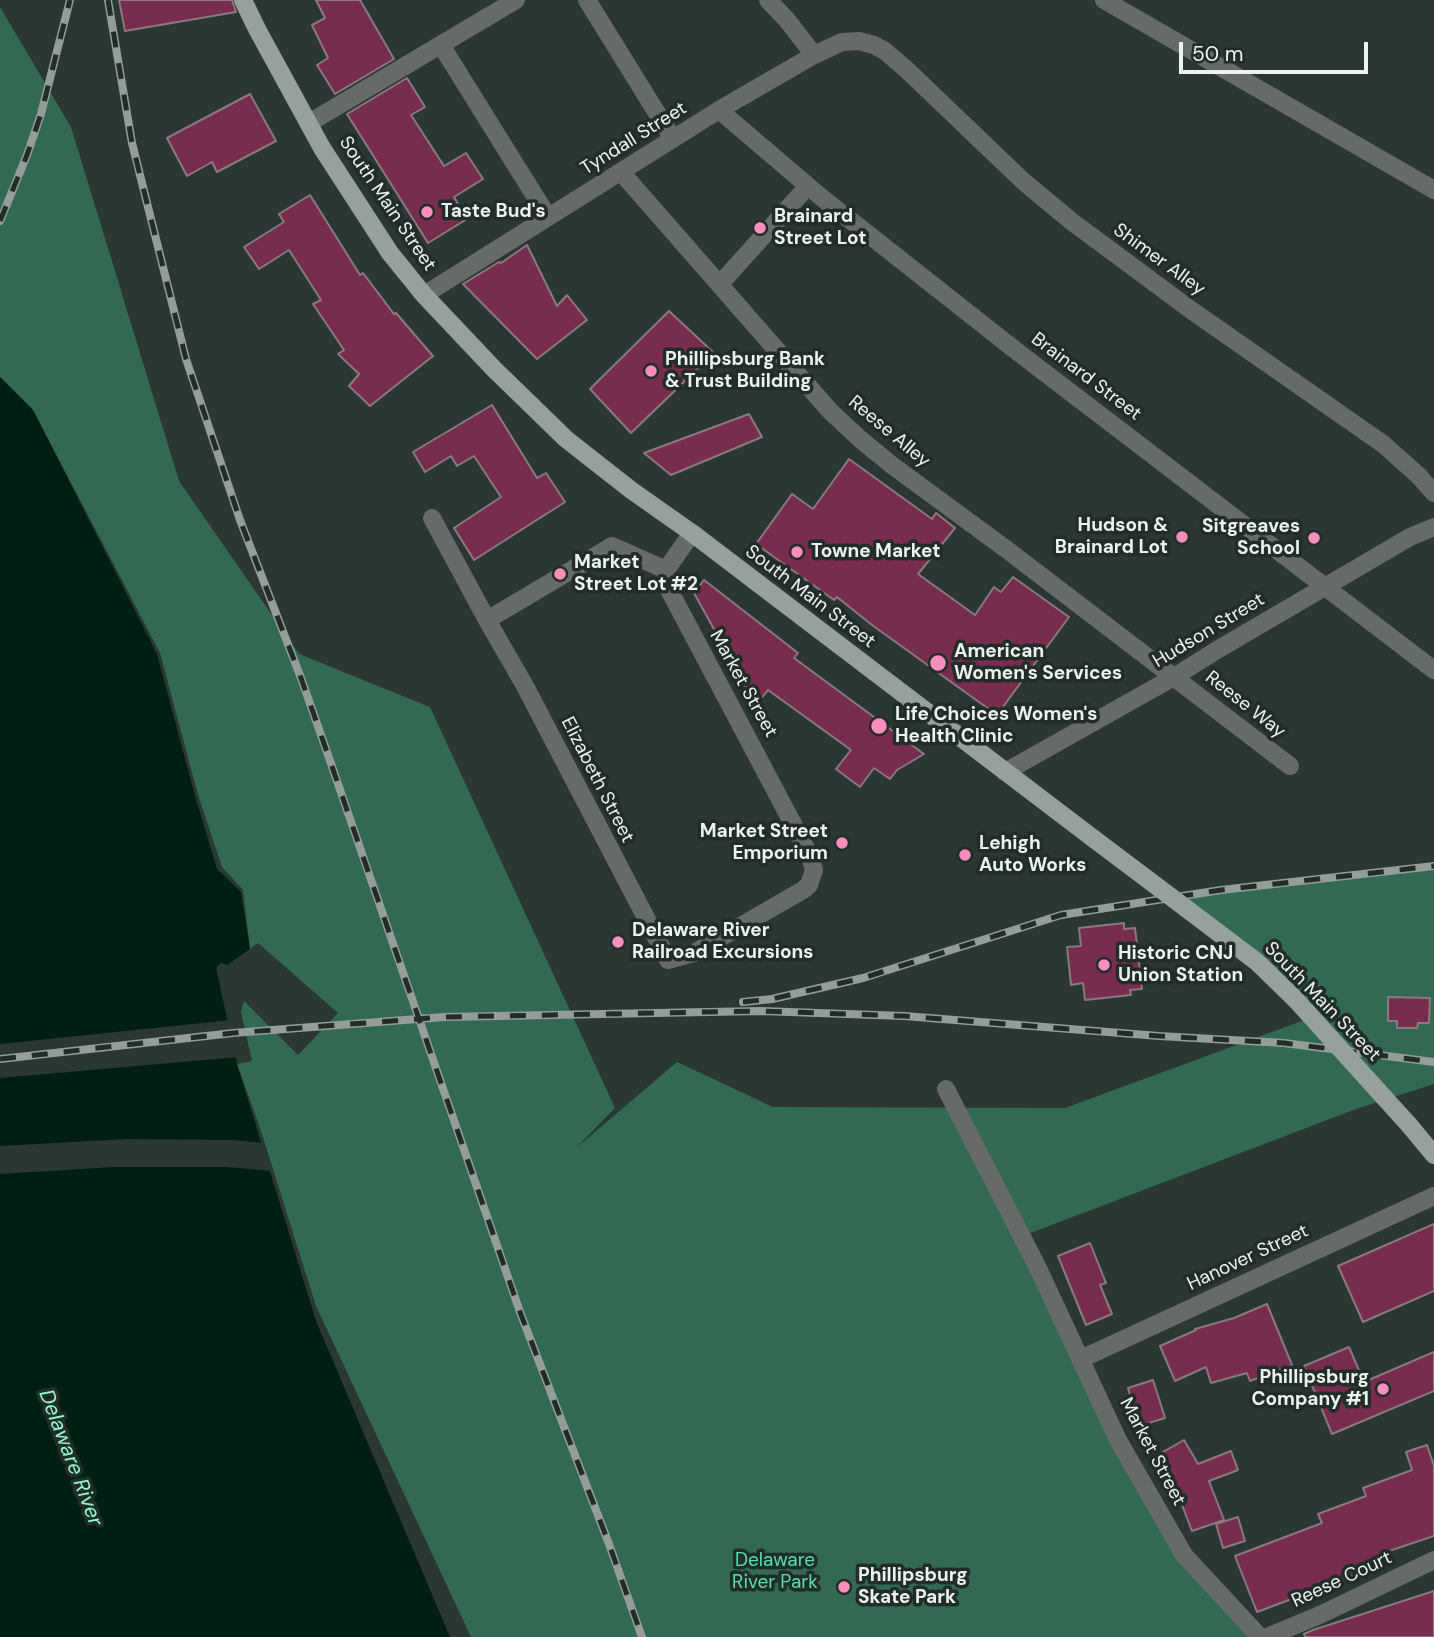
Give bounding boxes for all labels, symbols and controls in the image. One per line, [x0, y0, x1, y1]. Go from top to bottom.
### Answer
scale bar [1182, 28, 1371, 72]
text: 50 m [1192, 40, 1243, 68]
street label: Tyndall Street [577, 97, 691, 181]
street label: South Main Street [334, 132, 440, 276]
place label: Taste Bud's [441, 201, 546, 223]
marker: Taste Bud's [419, 204, 435, 220]
place label: Brainard Street Lot [774, 206, 866, 250]
street label: Shimer Alley [1108, 219, 1210, 301]
marker: Brainard Street Lot [752, 220, 768, 236]
street label: Brainard Street [1026, 328, 1146, 426]
place label: Phillipsburg Bank & Trust Building [665, 349, 825, 393]
marker: Phillipsburg Bank & Trust Building [643, 363, 659, 379]
street label: Reese Alley [843, 391, 935, 473]
place label: Hudson & Brainard Lot [1055, 515, 1168, 559]
place label: Sitgreaves School [1202, 516, 1300, 560]
marker: Hudson & Brainard Lot [1174, 529, 1190, 545]
marker: Sitgreaves School [1306, 530, 1322, 546]
street label: South Main Street [740, 541, 880, 653]
place label: Towne Market [811, 541, 941, 563]
marker: Towne Market [789, 544, 805, 560]
place label: Market Street Lot #2 [574, 552, 698, 596]
marker: Market Street Lot #2 [552, 566, 568, 582]
street label: Hudson Street [1149, 589, 1269, 673]
street label: Market Street [704, 626, 782, 742]
place label: American Women's Services [954, 641, 1122, 685]
marker: American Women's Services [928, 653, 948, 673]
street label: Reese Way [1200, 667, 1290, 743]
place label: Life Choices Women's Health Clinic [895, 704, 1097, 748]
street label: Elizabeth Street [555, 713, 639, 847]
marker: Life Choices Women's Health Clinic [869, 716, 889, 736]
place label: Market Street Emporium [700, 821, 828, 865]
place label: Lehigh Auto Works [979, 833, 1086, 877]
marker: Market Street Emporium [834, 835, 850, 851]
marker: Lehigh Auto Works [957, 847, 973, 863]
place label: Delaware River Railroad Excursions [632, 920, 813, 964]
marker: Delaware River Railroad Excursions [610, 934, 626, 950]
street label: South Main Street [1259, 938, 1385, 1066]
place label: Historic CNJ Union Station [1118, 943, 1243, 987]
marker: Historic CNJ Union Station [1096, 957, 1112, 973]
street label: Hanover Street [1184, 1220, 1312, 1296]
place label: Phillipsburg Company #1 [1251, 1367, 1369, 1411]
marker: Phillipsburg Company #1 [1375, 1381, 1391, 1397]
water label: Delaware River [32, 1386, 108, 1530]
street label: Market Street [1114, 1394, 1190, 1510]
street label: Reese Court [1288, 1547, 1396, 1613]
park label: Delaware River Park [732, 1550, 818, 1594]
place label: Phillipsburg Skate Park [858, 1565, 968, 1609]
marker: Phillipsburg Skate Park [836, 1579, 852, 1595]

